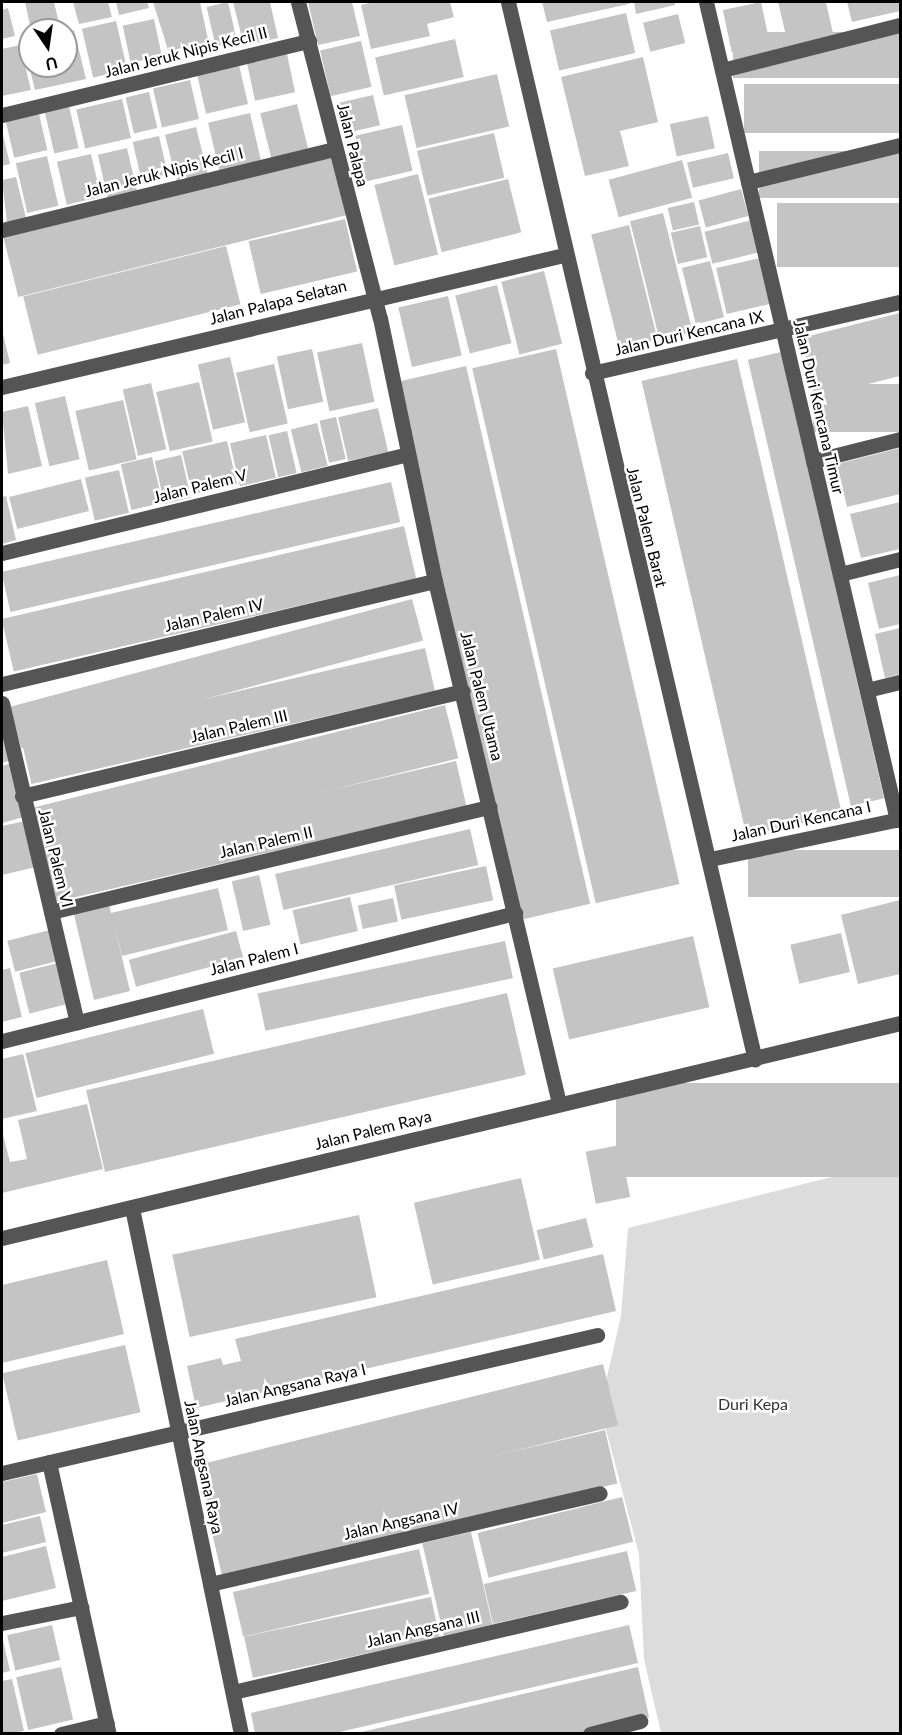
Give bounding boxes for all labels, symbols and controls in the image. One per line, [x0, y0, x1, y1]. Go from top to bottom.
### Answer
north arrow [18, 18, 78, 78]
street label: Jalan Jeruk Nipis Kecil II [102, 22, 270, 82]
text: U [44, 53, 60, 75]
street label: Jalan Palapa [333, 101, 373, 189]
street label: Jalan Jeruk Nipis Kecil I [83, 143, 245, 201]
street label: Jalan Palapa Selatan [208, 276, 348, 328]
street label: Jalan Duri Kencana IX [612, 306, 766, 360]
street label: Jalan Duri Kencana Timur [790, 318, 848, 496]
street label: Jalan Palem V [151, 465, 249, 507]
street label: Jalan Palem Barat [623, 465, 671, 589]
street label: Jalan Palem IV [163, 594, 265, 636]
street label: Jalan Palem Utama [457, 629, 507, 763]
street label: Jalan Palem III [188, 705, 290, 747]
street label: Jalan Duri Kencana I [729, 797, 873, 845]
street label: Jalan Palem VI [34, 807, 78, 909]
street label: Jalan Palem II [218, 822, 314, 862]
street label: Jalan Palem I [208, 939, 300, 979]
street label: Jalan Palem Raya [313, 1106, 433, 1154]
street label: Jalan Angsana Raya I [222, 1359, 368, 1411]
park label: Duri Kepa [718, 1394, 788, 1414]
street label: Jalan Angsana Raya [180, 1398, 228, 1536]
street label: Jalan Angsana IV [341, 1498, 461, 1544]
street label: Jalan Angsana III [364, 1607, 482, 1651]

